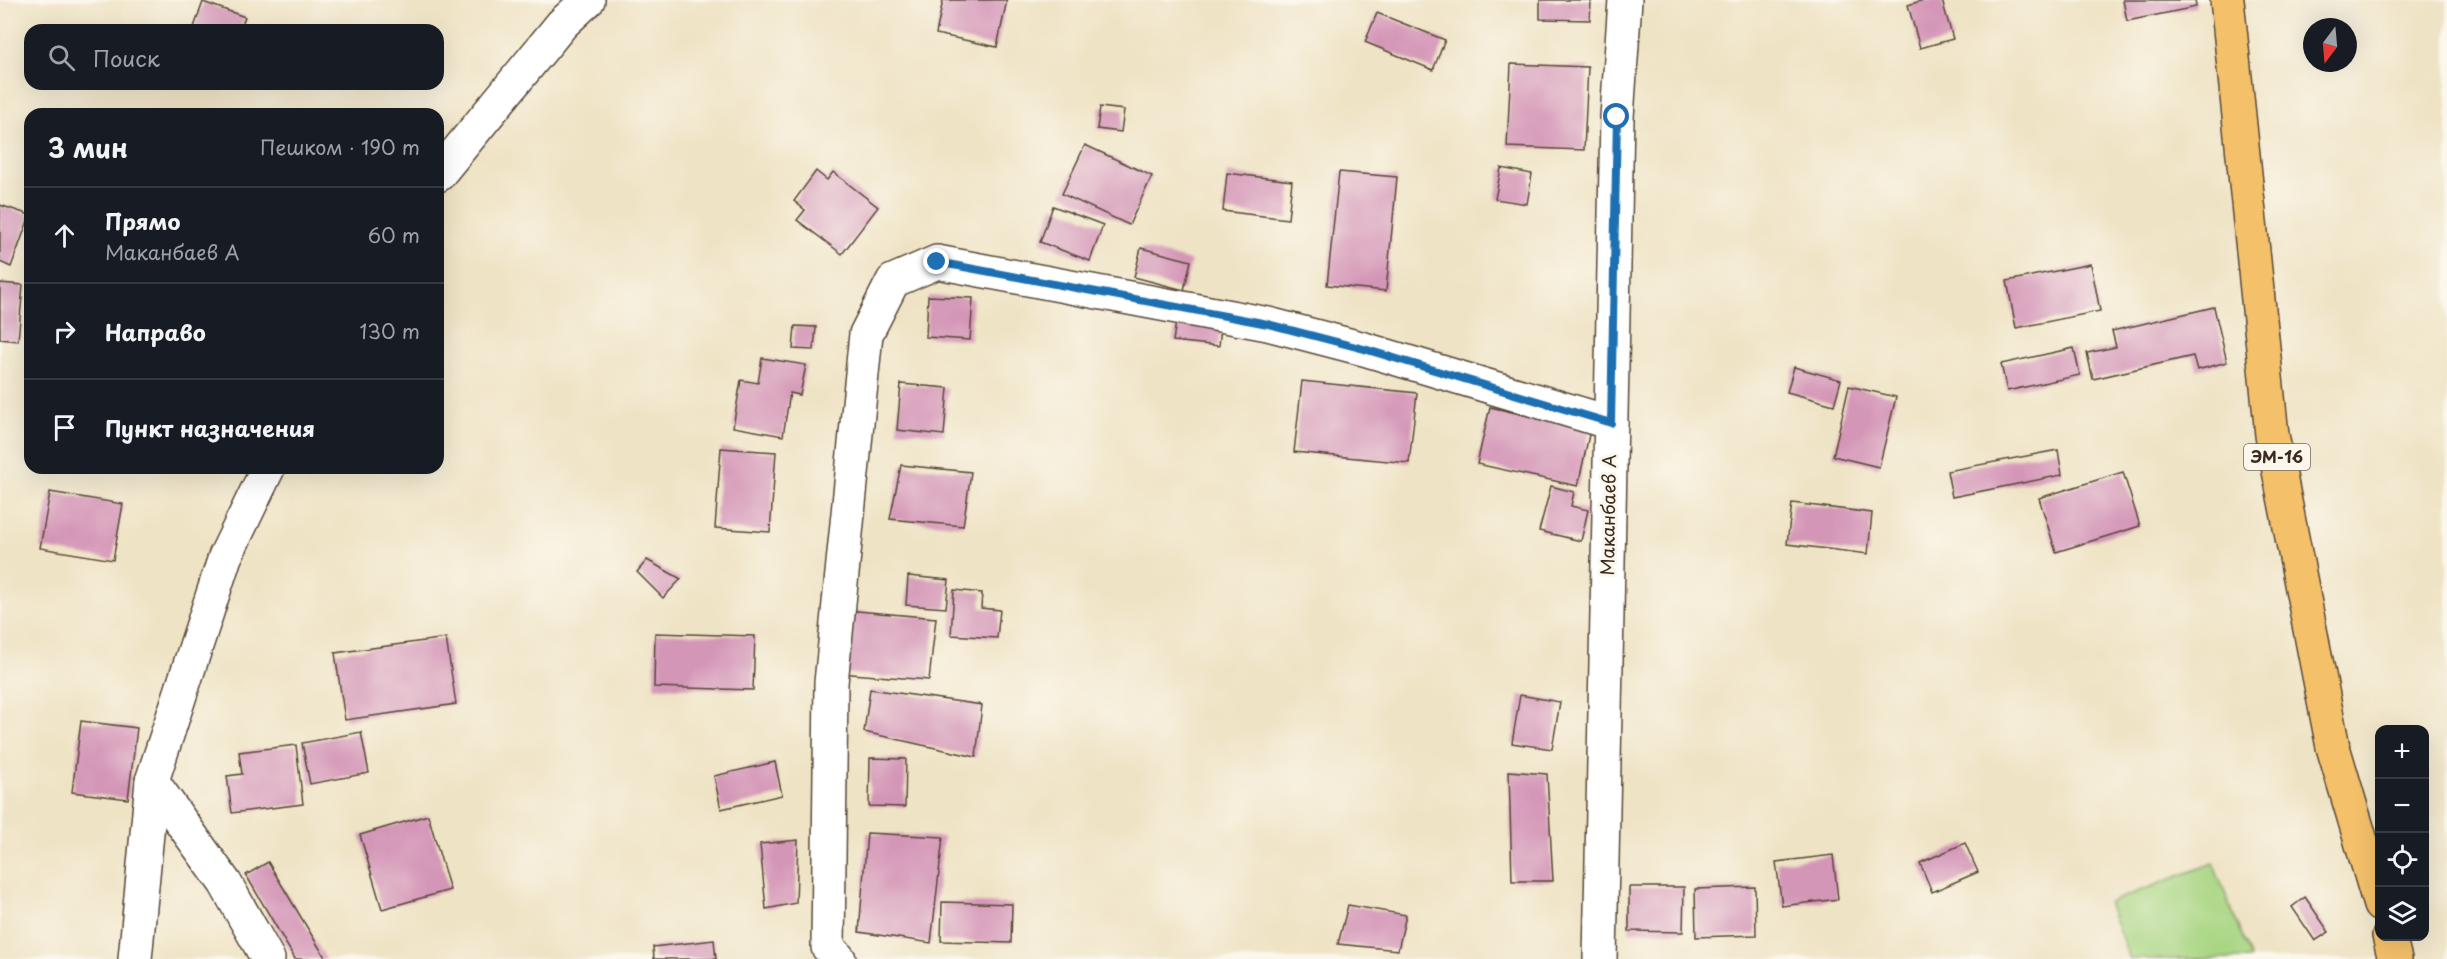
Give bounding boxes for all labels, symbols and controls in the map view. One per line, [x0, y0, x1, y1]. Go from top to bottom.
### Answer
north arrow [2303, 18, 2357, 72]
search box [24, 24, 444, 90]
icon: search [45, 41, 78, 74]
text: Поиск [93, 41, 160, 74]
route start [1603, 103, 1629, 129]
text: 3 мин [48, 128, 128, 167]
text: Пешком · 190 m [260, 132, 420, 162]
text: Прямо [105, 204, 180, 237]
icon: ahead [48, 219, 81, 252]
text: 60 m [368, 220, 420, 250]
text: Маканбаев А [105, 237, 240, 267]
route end [923, 248, 949, 274]
icon: right [48, 315, 81, 348]
text: Направо [105, 315, 206, 348]
text: 130 m [360, 316, 420, 346]
icon: arrive [48, 411, 81, 444]
text: Пункт назначения [105, 411, 315, 444]
road number: ЭМ-16 [2244, 444, 2310, 470]
street label: Маканбаев А [1593, 454, 1622, 576]
map controls [2375, 725, 2429, 941]
button: + [2375, 725, 2429, 779]
button: − [2375, 779, 2429, 833]
button: locate [2375, 833, 2429, 887]
button: layers [2375, 887, 2429, 941]

